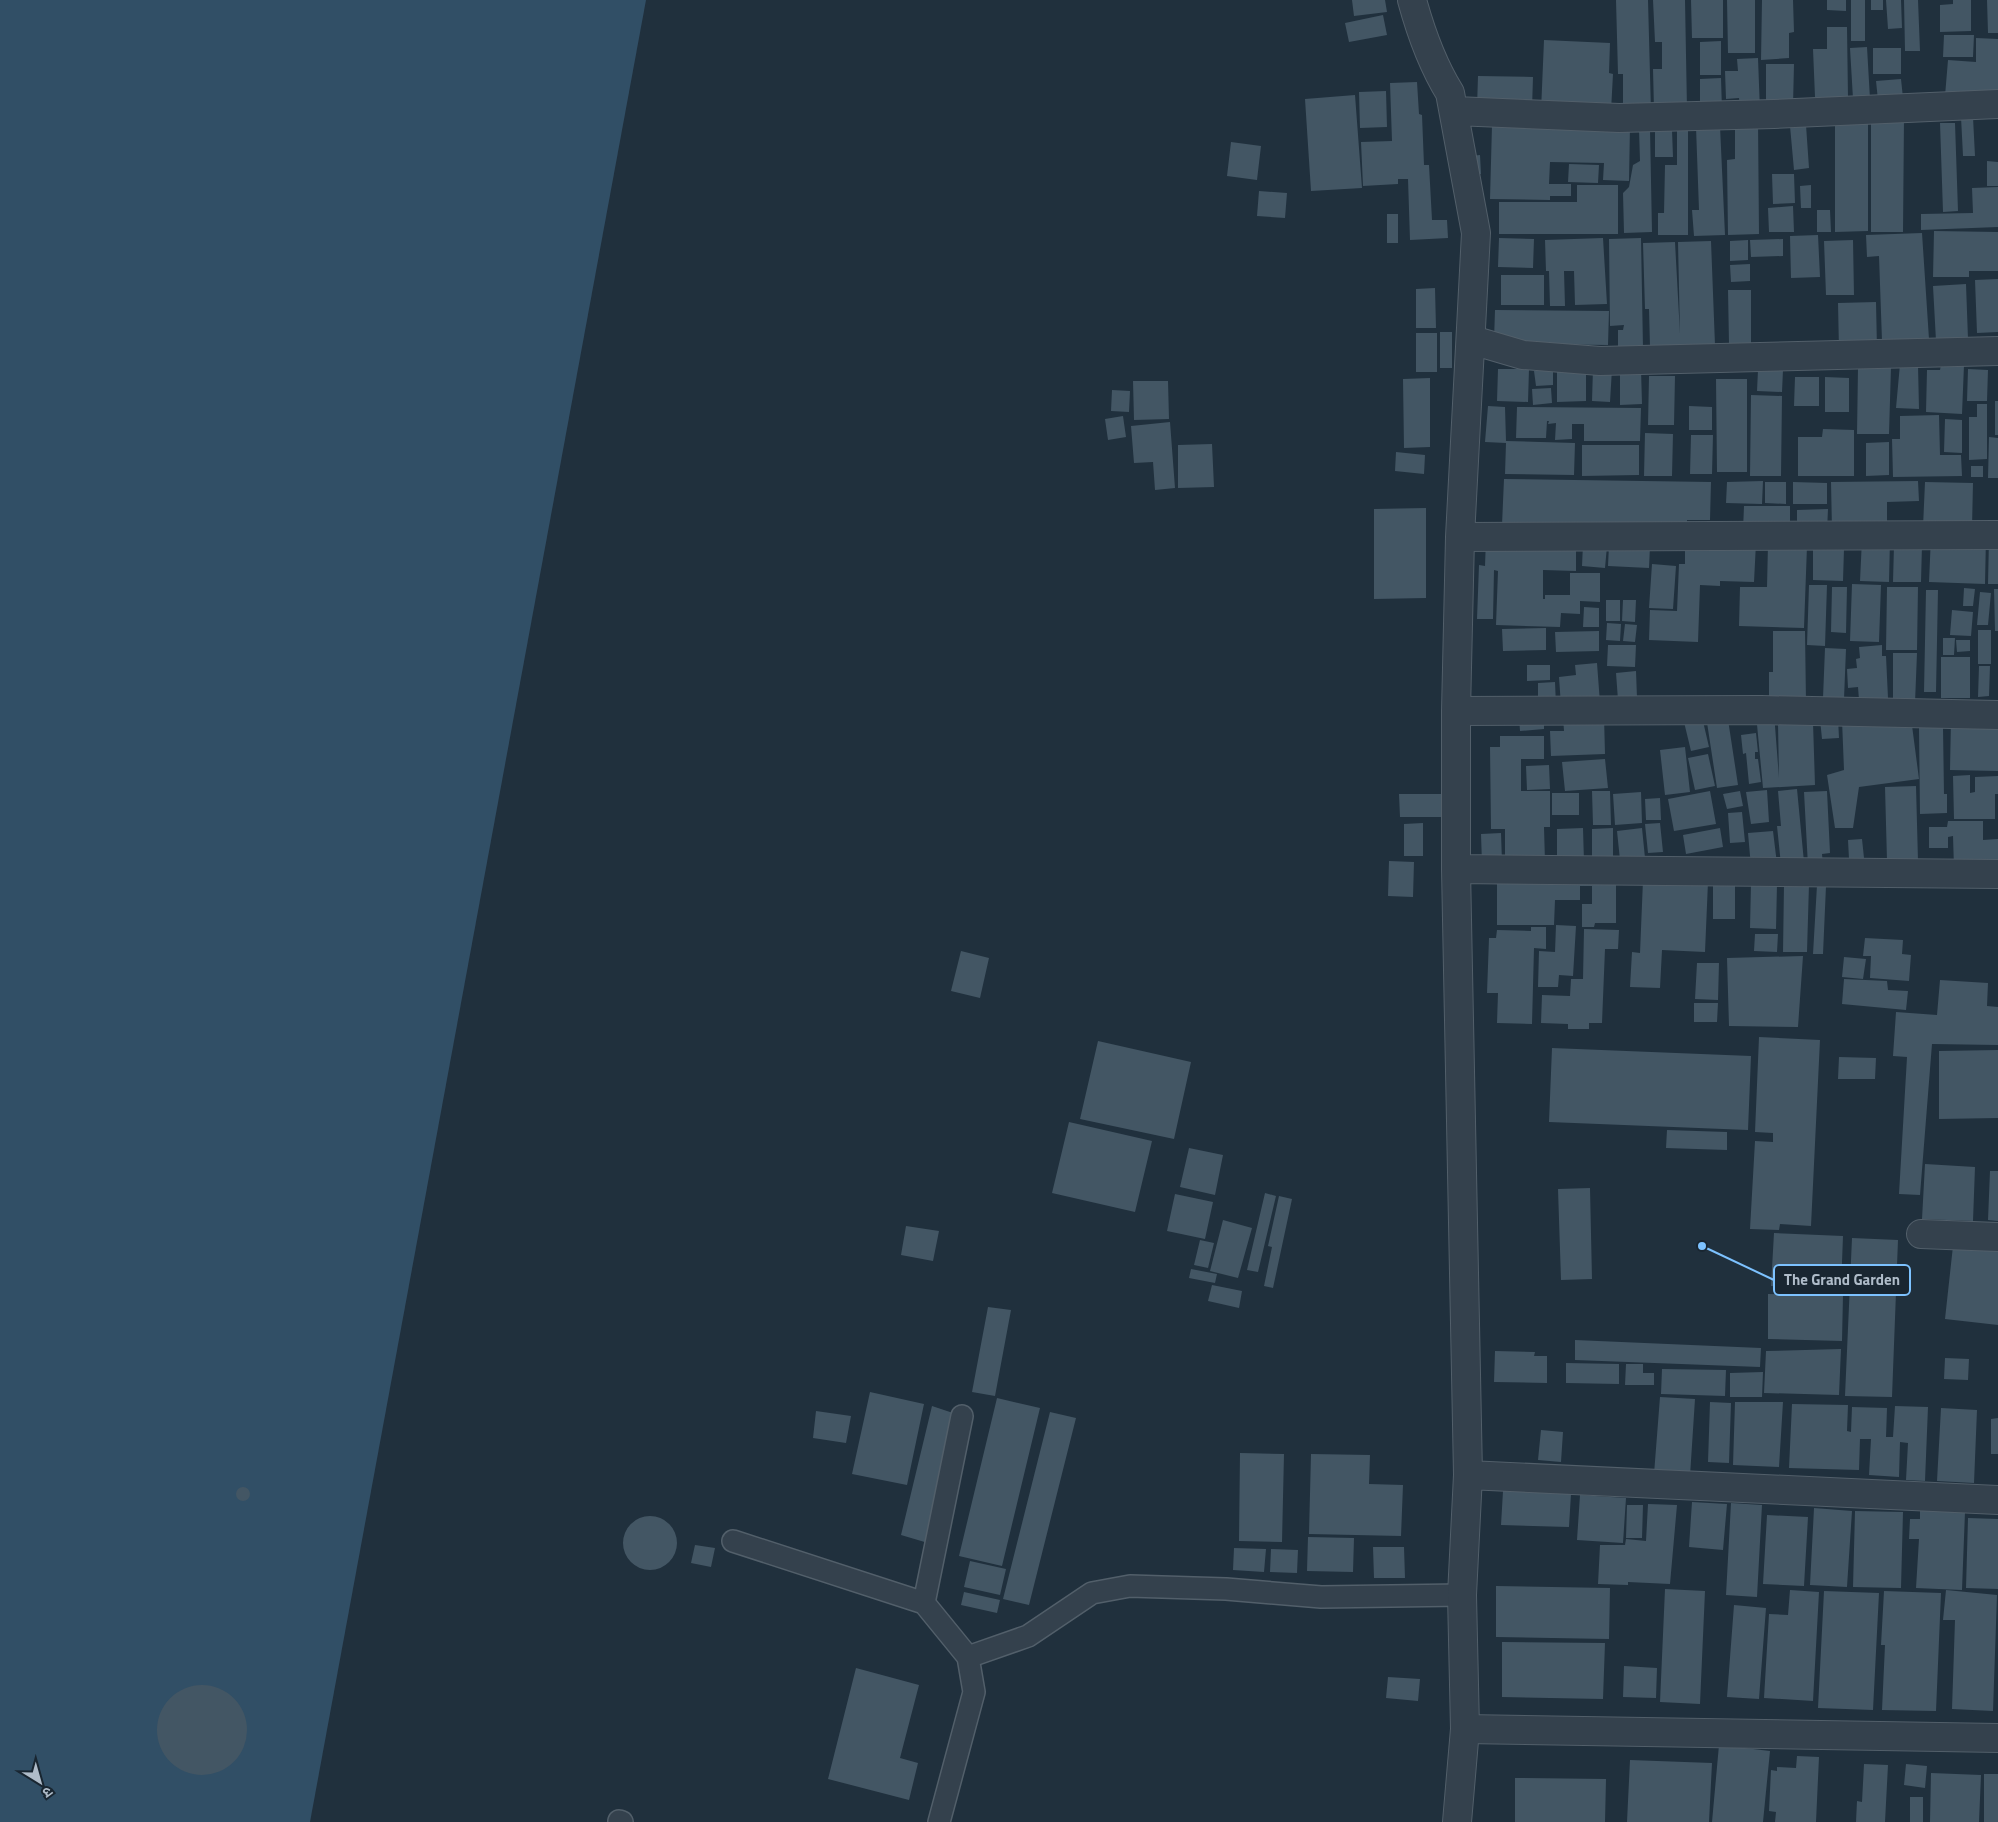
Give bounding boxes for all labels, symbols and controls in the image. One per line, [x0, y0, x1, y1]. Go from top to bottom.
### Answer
callout: The Grand Garden [1774, 1265, 1910, 1295]
text: The Grand Garden [1784, 1268, 1900, 1291]
north arrow [15, 1757, 65, 1807]
text: उ [38, 1782, 58, 1804]

